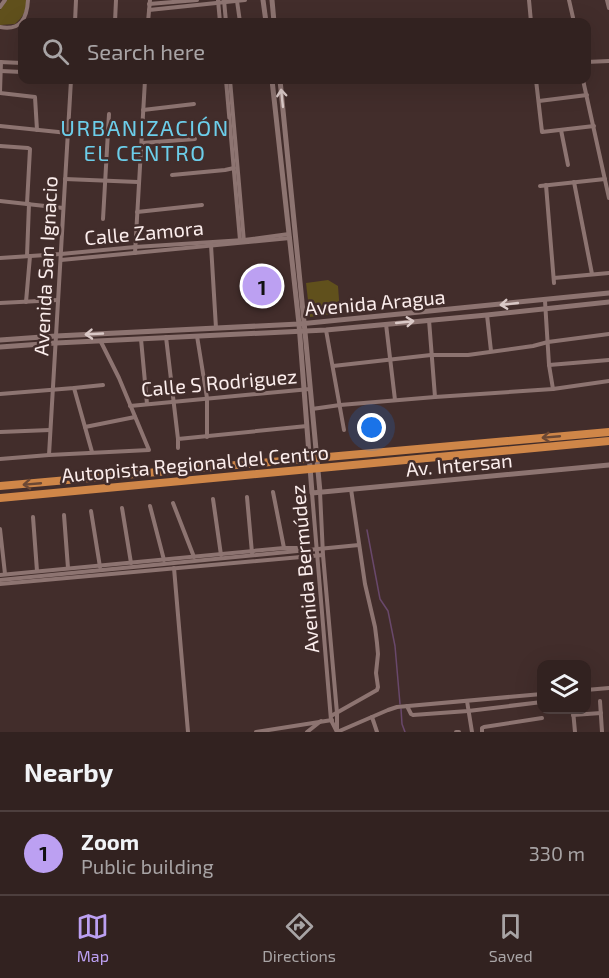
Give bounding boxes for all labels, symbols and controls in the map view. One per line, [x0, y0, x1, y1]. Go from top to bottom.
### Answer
search box [18, 18, 591, 84]
icon: search [39, 35, 72, 68]
text: Search here [87, 38, 205, 64]
one-way arrow [276, 89, 287, 109]
district label: URBANIZACIÓN EL CENTRO [60, 114, 230, 165]
street label: Avenida San Ignacio [28, 175, 62, 357]
street label: Calle Zamora [83, 215, 205, 249]
pin: 1 [242, 264, 282, 308]
street label: Avenida Aragua [304, 284, 446, 320]
one-way arrow [500, 299, 520, 310]
one-way arrow [395, 316, 415, 327]
one-way arrow [84, 329, 104, 340]
street label: Calle S Rodriguez [140, 363, 298, 401]
your location [357, 413, 386, 442]
one-way arrow [541, 432, 561, 443]
street label: Autopista Regional del Centro [60, 439, 330, 487]
street label: Av. Intersan [405, 447, 513, 481]
one-way arrow [23, 478, 43, 489]
street label: Avenida Bermúdez [285, 484, 323, 654]
map controls [537, 660, 591, 714]
button: layers [537, 660, 591, 714]
text: Nearby [24, 756, 113, 787]
text: Zoom [81, 828, 139, 854]
text: 1 [39, 841, 48, 865]
text: 330 m [529, 841, 585, 865]
text: Public building [81, 854, 214, 878]
tab: Map [76, 910, 109, 965]
tab: Directions [262, 910, 336, 965]
tab: Saved [489, 910, 533, 965]

